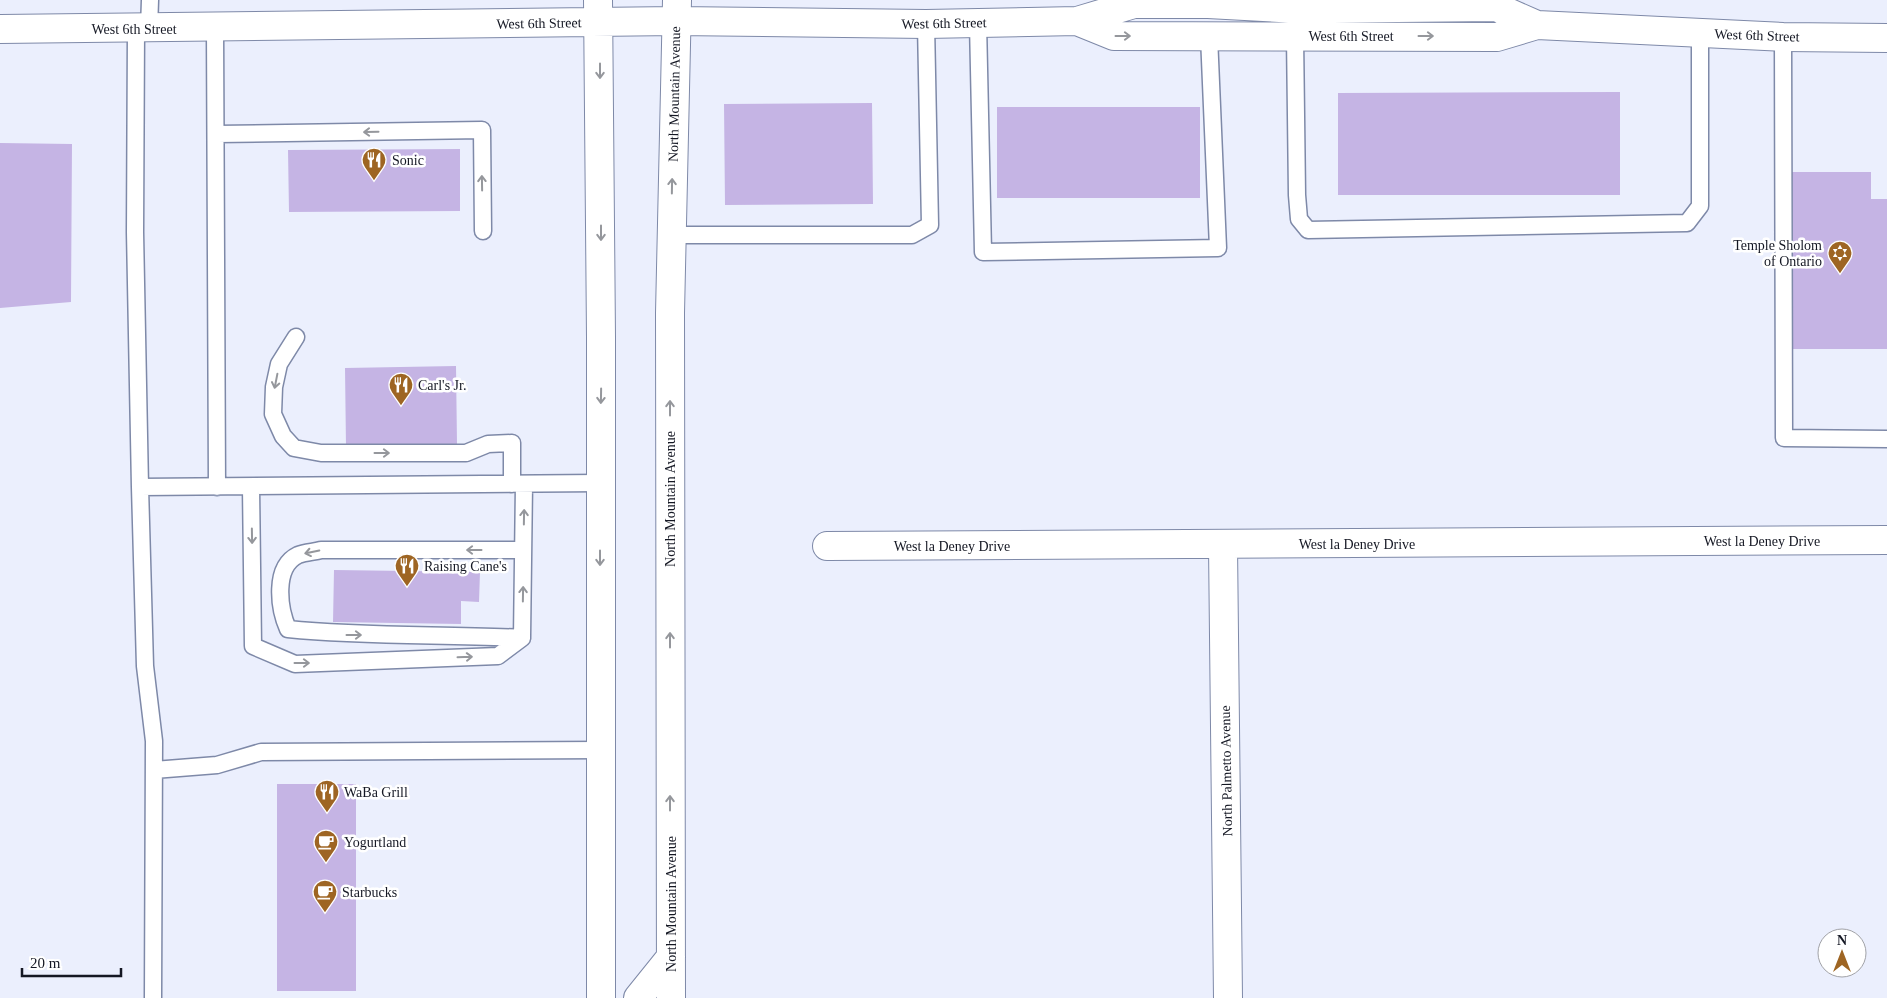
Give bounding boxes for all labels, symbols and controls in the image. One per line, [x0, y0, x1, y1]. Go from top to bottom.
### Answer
street label: West 6th Street [496, 15, 582, 32]
street label: West 6th Street [901, 15, 987, 32]
street label: West 6th Street [91, 22, 177, 37]
street label: North Mountain Avenue [666, 26, 683, 162]
street label: West 6th Street [1714, 27, 1800, 44]
street label: West 6th Street [1308, 29, 1394, 44]
one-way arrow [1114, 31, 1131, 41]
one-way arrow [1417, 31, 1433, 41]
one-way arrow [595, 62, 605, 79]
one-way arrow [364, 127, 380, 137]
restaurant icon: Sonic [361, 147, 387, 181]
place label: Sonic [392, 153, 424, 168]
one-way arrow [477, 175, 487, 191]
one-way arrow [668, 179, 677, 195]
one-way arrow [596, 225, 606, 241]
place label: Temple Sholom of Ontario [1733, 238, 1822, 269]
synagogue icon: Temple Sholom of Ontario [1827, 240, 1853, 274]
one-way arrow [271, 372, 280, 388]
restaurant icon: Carl's Jr. [388, 372, 414, 406]
place label: Carl's Jr. [418, 378, 466, 393]
one-way arrow [596, 388, 606, 404]
one-way arrow [665, 400, 675, 416]
street label: North Mountain Avenue [663, 431, 678, 567]
one-way arrow [374, 448, 390, 458]
one-way arrow [519, 509, 528, 525]
one-way arrow [247, 528, 257, 544]
street label: West la Deney Drive [1704, 534, 1820, 549]
street label: West la Deney Drive [1299, 537, 1415, 552]
street label: West la Deney Drive [894, 539, 1010, 554]
one-way arrow [467, 545, 483, 555]
one-way arrow [305, 548, 321, 557]
one-way arrow [595, 550, 605, 566]
restaurant icon: Raising Cane's [394, 553, 420, 587]
place label: Raising Cane's [424, 559, 507, 574]
one-way arrow [518, 586, 528, 602]
one-way arrow [346, 630, 362, 640]
one-way arrow [665, 633, 675, 649]
one-way arrow [456, 653, 472, 662]
one-way arrow [294, 658, 310, 668]
street label: North Palmetto Avenue [1218, 705, 1235, 837]
restaurant icon: WaBa Grill [314, 779, 340, 813]
place label: WaBa Grill [344, 785, 408, 800]
one-way arrow [665, 795, 675, 812]
cafe icon: Yogurtland [313, 829, 339, 863]
place label: Yogurtland [344, 835, 406, 850]
street label: North Mountain Avenue [664, 836, 679, 972]
cafe icon: Starbucks [312, 879, 338, 913]
place label: Starbucks [342, 885, 397, 900]
north arrow [1817, 928, 1867, 978]
text: N [1837, 933, 1847, 948]
scale bar [22, 946, 121, 978]
text: 20 m [30, 955, 61, 971]

